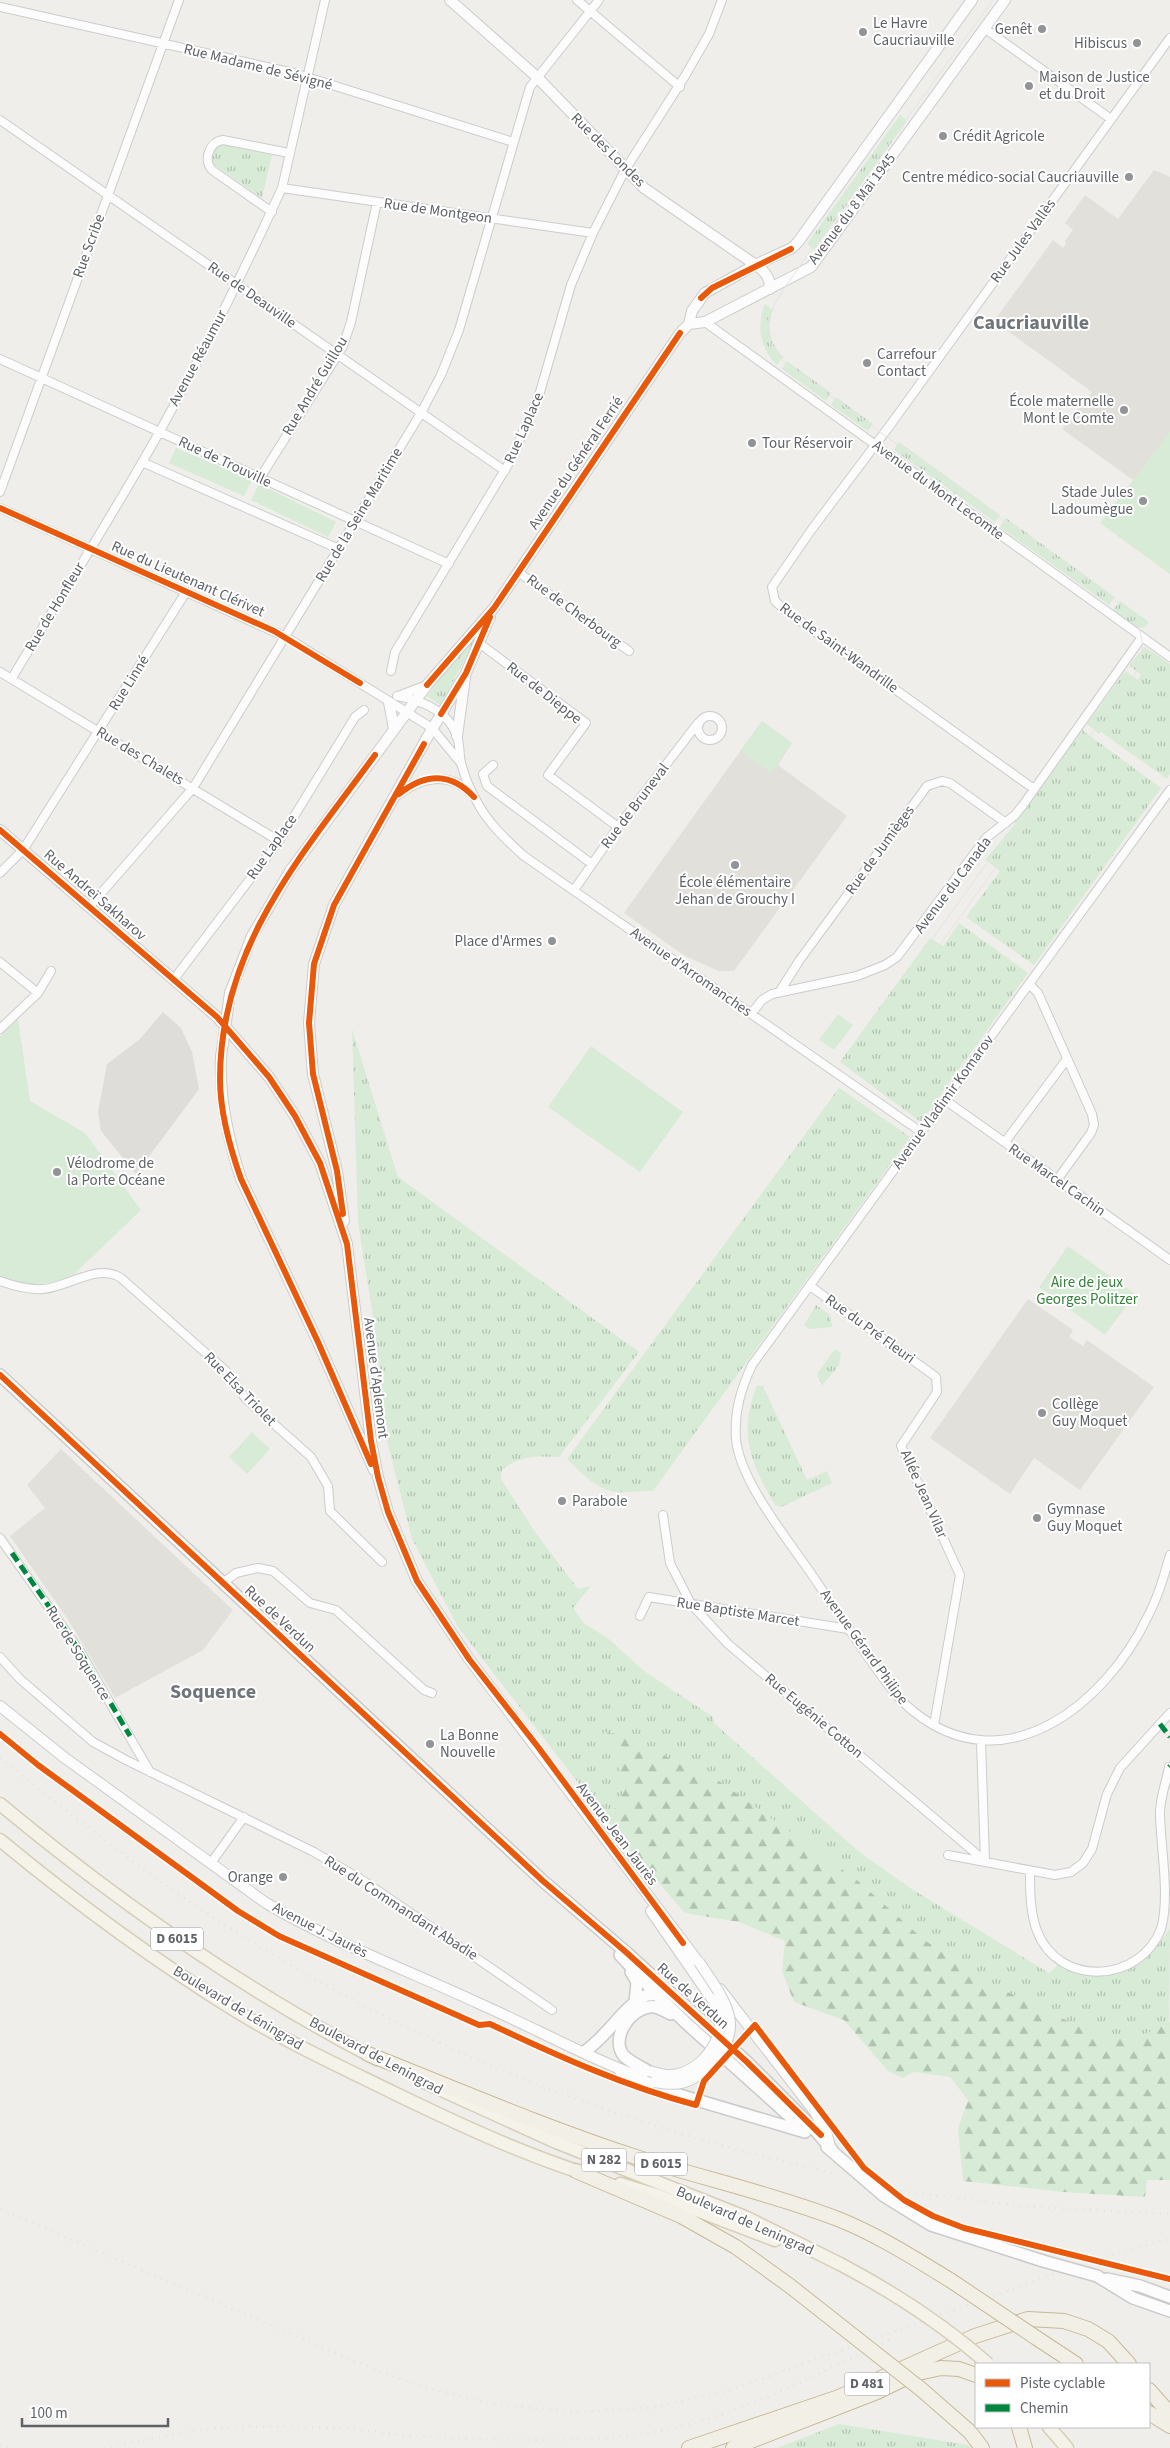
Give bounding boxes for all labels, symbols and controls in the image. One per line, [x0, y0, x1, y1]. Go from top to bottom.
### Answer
place label: Le Havre Caucriauville [873, 13, 955, 51]
place label: Genêt [995, 19, 1032, 40]
marker: Genêt [1036, 23, 1048, 35]
marker: Le Havre Caucriauville [857, 26, 869, 38]
place label: Hibiscus [1074, 33, 1127, 54]
marker: Hibiscus [1131, 37, 1143, 49]
street label: Rue Madame de Sévigné [181, 38, 335, 96]
place label: Maison de Justice et du Droit [1039, 67, 1150, 105]
marker: Maison de Justice et du Droit [1023, 80, 1035, 92]
street label: Rue des Londes [566, 108, 650, 192]
place label: Crédit Agricole [953, 126, 1045, 147]
marker: Crédit Agricole [937, 130, 949, 142]
street label: Avenue du 8 Mai 1945 [803, 149, 901, 269]
place label: Centre médico-social Caucriauville [902, 167, 1119, 188]
marker: Centre médico-social Caucriauville [1123, 171, 1135, 183]
street label: Rue de Montgeon [382, 193, 494, 229]
street label: Rue Jules Vallès [985, 195, 1061, 287]
street label: Rue Scribe [68, 211, 110, 281]
street label: Rue de Deauville [203, 257, 301, 333]
street label: Avenue Réaumur [164, 305, 233, 410]
district label: Caucriauville [973, 309, 1089, 337]
street label: Rue André Guillou [277, 332, 353, 440]
place label: Carrefour Contact [877, 344, 937, 382]
marker: Carrefour Contact [861, 357, 873, 369]
street label: Rue Laplace [499, 389, 549, 467]
place label: École maternelle Mont le Comte [1009, 391, 1114, 429]
street label: Avenue du Général Ferrié [524, 392, 628, 534]
marker: École maternelle Mont le Comte [1118, 404, 1130, 416]
street label: Rue de Trouville [175, 431, 275, 493]
place label: Tour Réservoir [762, 433, 853, 454]
street label: Avenue du Mont Lecomte [868, 435, 1008, 545]
marker: Tour Réservoir [746, 437, 758, 449]
street label: Rue de la Seine Maritime [310, 444, 408, 586]
place label: Stade Jules Ladoumègue [1051, 482, 1133, 520]
marker: Stade Jules Ladoumègue [1137, 495, 1149, 507]
street label: Rue du Lieutenant Clérivet [108, 536, 268, 622]
street label: Rue de Honfleur [20, 558, 90, 656]
street label: Rue de Cherbourg [522, 569, 626, 653]
street label: Rue de Saint-Wandrille [775, 598, 903, 698]
street label: Rue Linné [104, 651, 154, 715]
street label: Rue de Dieppe [502, 657, 586, 729]
street label: Rue des Chalets [92, 722, 188, 790]
street label: Rue de Bruneval [596, 759, 674, 853]
street label: Rue de Jumièges [840, 801, 920, 899]
street label: Rue Laplace [242, 810, 302, 884]
street label: Avenue du Canada [910, 832, 996, 938]
street label: Rue Andreï Sakharov [39, 844, 151, 946]
marker: École élémentaire Jehan de Grouchy I [729, 859, 741, 871]
place label: École élémentaire Jehan de Grouchy I [675, 872, 795, 910]
street label: Avenue d'Arromanches [626, 922, 756, 1022]
place label: Place d'Armes [454, 931, 542, 952]
marker: Place d'Armes [546, 935, 558, 947]
street label: Avenue Vladimir Komarov [887, 1030, 999, 1174]
street label: Rue Marcel Cachin [1004, 1139, 1110, 1221]
place label: Vélodrome de la Porte Océane [67, 1153, 165, 1191]
marker: Vélodrome de la Porte Océane [51, 1166, 63, 1178]
park label: Aire de jeux Georges Politzer [1036, 1272, 1139, 1310]
street label: Rue du Pré Fleuri [821, 1289, 919, 1369]
street label: Avenue d'Aplemont [358, 1316, 394, 1440]
street label: Rue Elsa Triolet [199, 1347, 281, 1431]
place label: Collège Guy Moquet [1052, 1394, 1127, 1432]
marker: Collège Guy Moquet [1036, 1407, 1048, 1419]
street label: Allée Jean Vilar [895, 1446, 953, 1542]
place label: Parabole [572, 1491, 628, 1512]
marker: Parabole [556, 1495, 568, 1507]
place label: Gymnase Guy Moquet [1047, 1499, 1122, 1537]
marker: Gymnase Guy Moquet [1031, 1512, 1043, 1524]
street label: Rue de Verdun [240, 1580, 320, 1658]
street label: Avenue Gérard Philipe [815, 1585, 913, 1709]
street label: Rue Baptiste Marcet [675, 1592, 801, 1632]
street label: Rue de Soquence [40, 1602, 116, 1704]
street label: Rue Eugénie Cotton [760, 1669, 868, 1763]
district label: Soquence [170, 1678, 256, 1706]
place label: La Bonne Nouvelle [440, 1725, 499, 1763]
marker: La Bonne Nouvelle [424, 1738, 436, 1750]
street label: Avenue Jean Jaurès [571, 1778, 663, 1890]
street label: Rue du Commandant Abadie [320, 1850, 482, 1966]
place label: Orange [228, 1867, 273, 1888]
marker: Orange [277, 1871, 289, 1883]
street label: Avenue J. Jaurès [269, 1897, 371, 1963]
road number: D 6015 [151, 1928, 203, 1950]
street label: Rue de Verdun [652, 1958, 734, 2034]
street label: Boulevard de Léningrad [169, 1961, 307, 2055]
street label: Boulevard de Leningrad [305, 2012, 447, 2100]
road number: N 282 [582, 2148, 626, 2172]
road number: D 6015 [635, 2152, 687, 2176]
street label: Boulevard de Leningrad [673, 2181, 817, 2261]
legend [975, 2363, 1150, 2428]
road number: D 481 [844, 2372, 890, 2396]
text: Piste cyclable [1020, 2373, 1105, 2394]
scale bar [22, 2396, 169, 2428]
text: Chemin [1020, 2398, 1069, 2419]
text: 100 m [30, 2403, 68, 2424]

